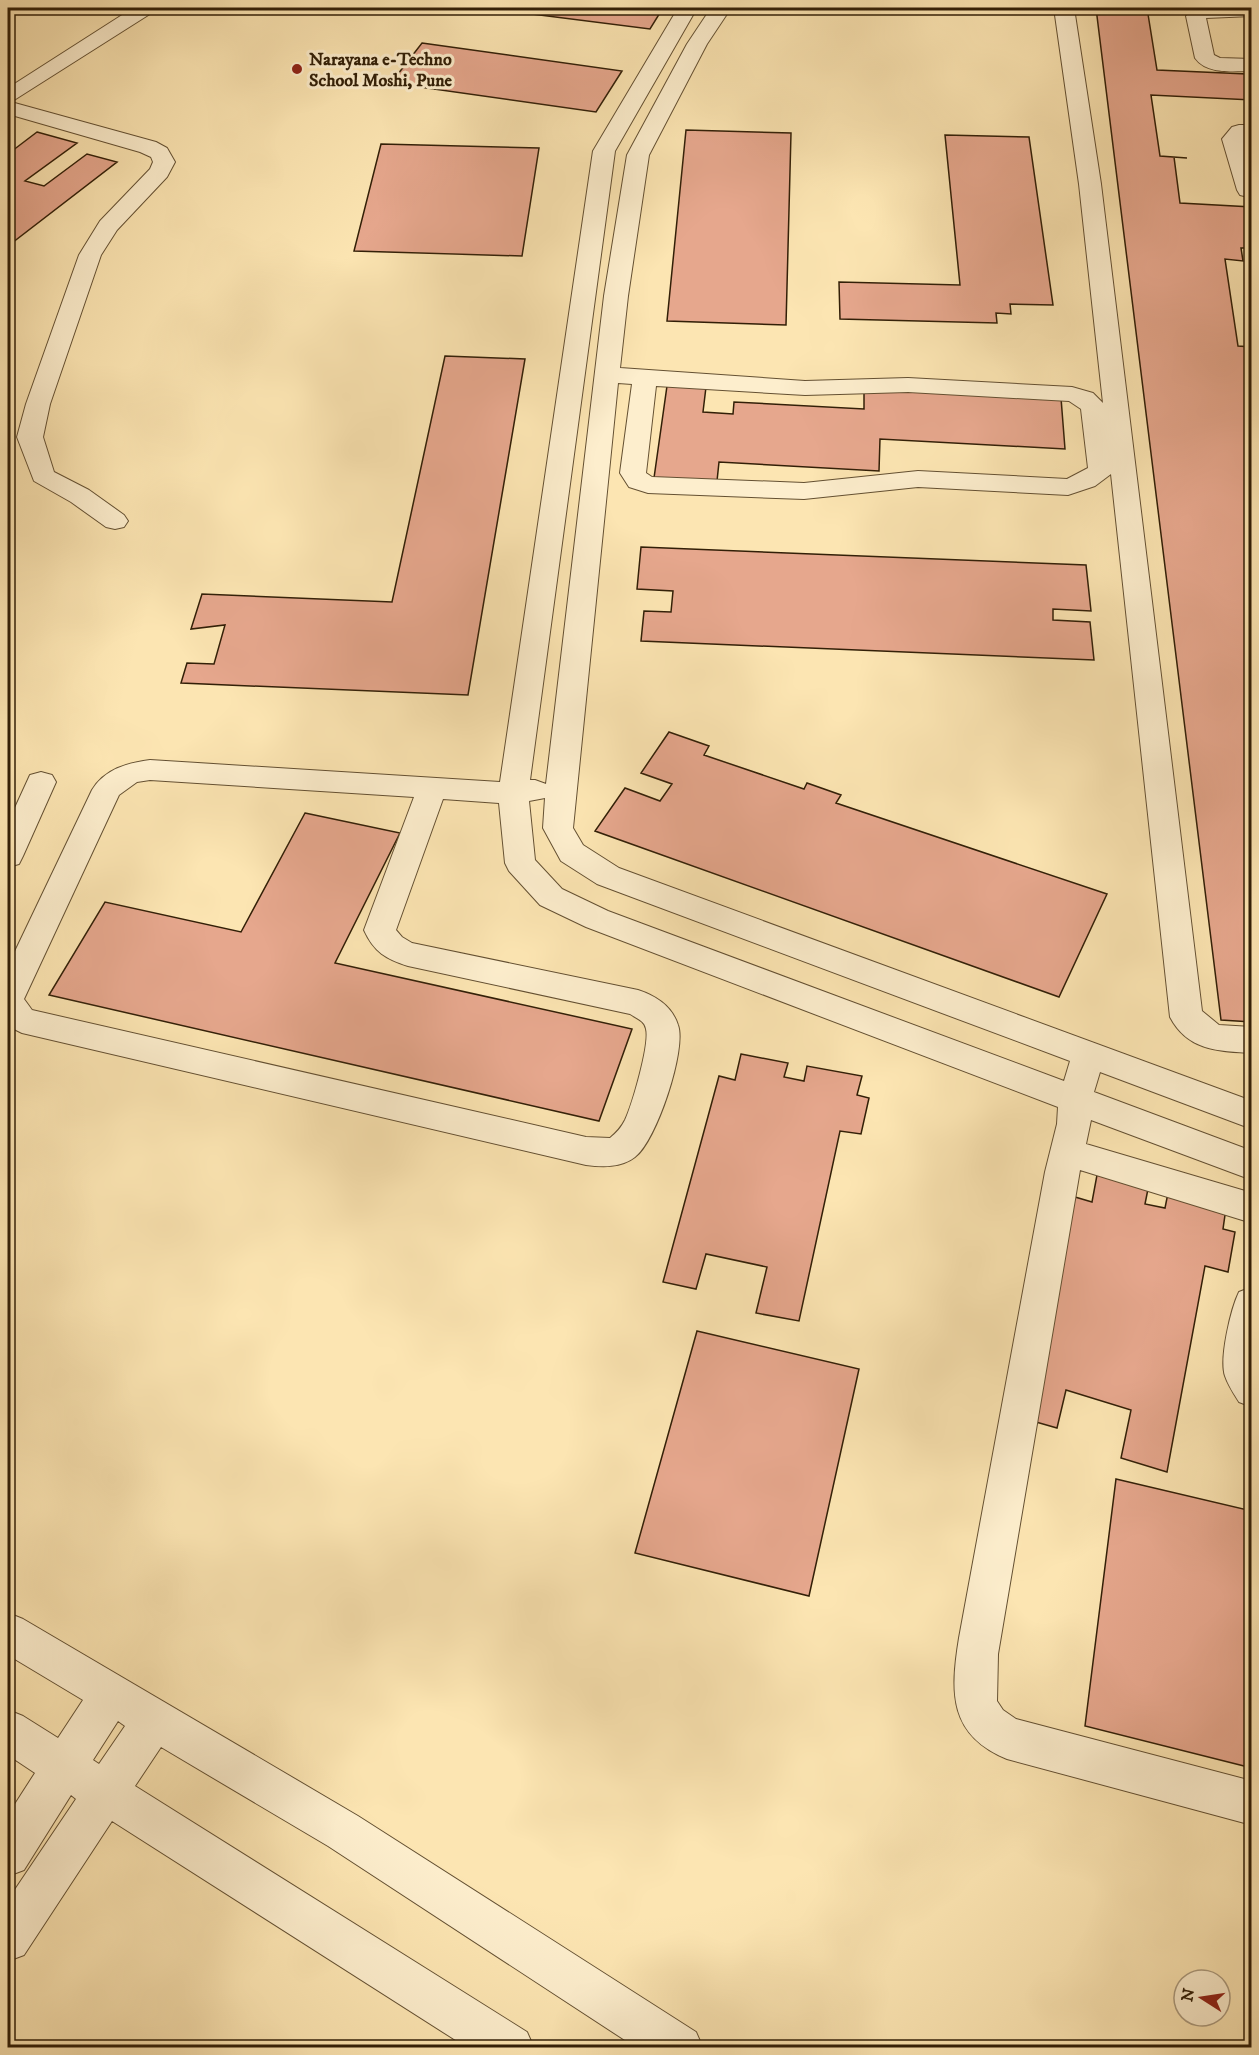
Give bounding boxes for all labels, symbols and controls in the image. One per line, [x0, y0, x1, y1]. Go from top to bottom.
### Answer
place label: Narayana e-Techno School Moshi, Pune [309, 49, 453, 92]
marker: Narayana e-Techno School Moshi, Pune [290, 62, 304, 76]
north arrow [1172, 1968, 1232, 2028]
text: N [1177, 1987, 1199, 2004]

